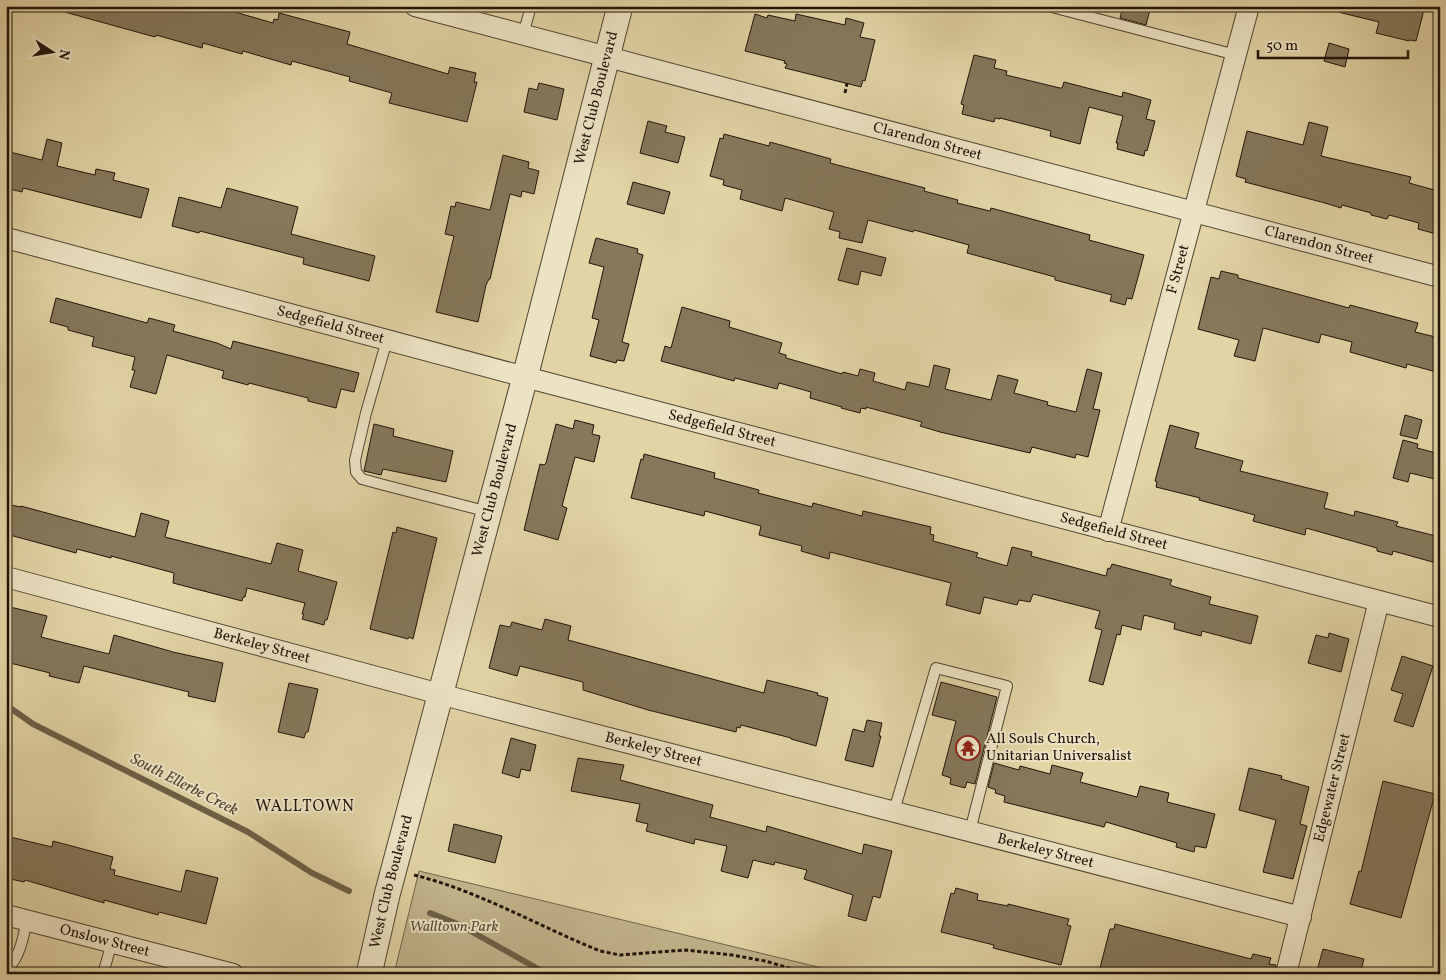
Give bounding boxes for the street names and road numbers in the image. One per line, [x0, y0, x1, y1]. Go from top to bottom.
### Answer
street label: West Club Boulevard [569, 29, 624, 167]
street label: Clarendon Street [871, 117, 984, 166]
street label: Clarendon Street [1262, 221, 1376, 269]
street label: F Street [1162, 242, 1195, 297]
street label: Sedgefield Street [274, 300, 387, 349]
street label: Sedgefield Street [666, 405, 778, 453]
street label: West Club Boulevard [467, 421, 523, 559]
street label: Sedgefield Street [1058, 507, 1170, 556]
street label: Berkeley Street [211, 623, 313, 669]
street label: Berkeley Street [603, 727, 704, 772]
street label: Edgewater Street [1309, 731, 1356, 845]
street label: West Club Boulevard [365, 813, 418, 951]
street label: Berkeley Street [995, 828, 1096, 874]
street label: Onslow Street [57, 919, 152, 962]

